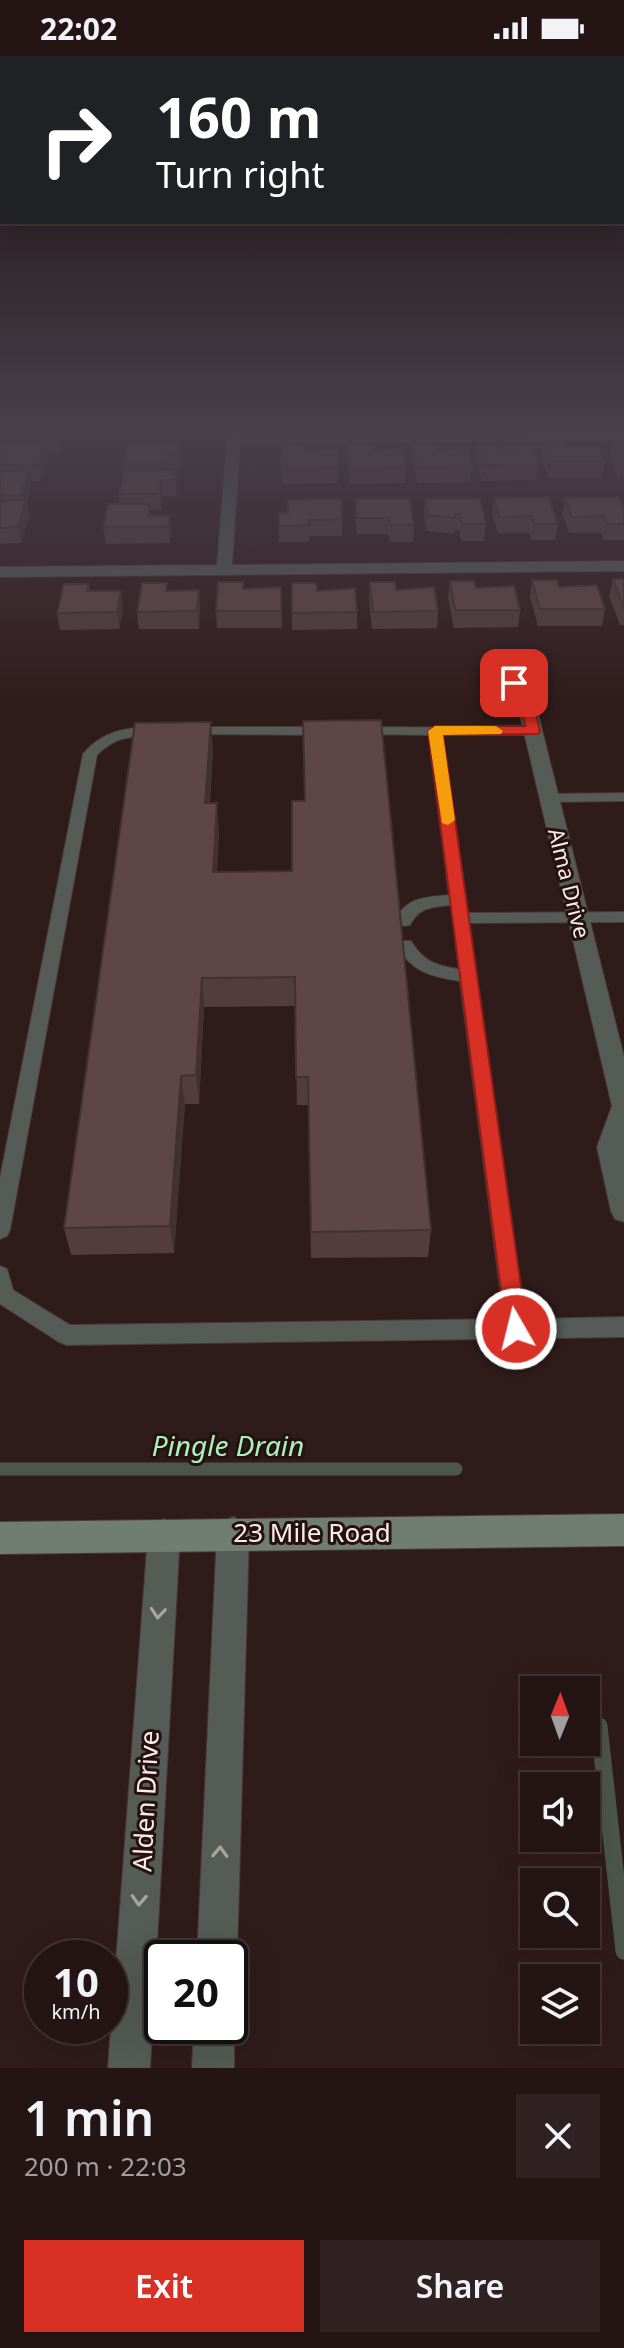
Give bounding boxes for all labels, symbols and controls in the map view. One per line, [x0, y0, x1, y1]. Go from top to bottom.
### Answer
text: 22:02 [40, 8, 117, 49]
text: 160 m [156, 78, 321, 154]
icon: right [24, 88, 128, 192]
text: Turn right [156, 150, 324, 199]
pin [480, 649, 548, 717]
icon: arrive [492, 661, 536, 705]
street label: Alma Drive [542, 825, 598, 941]
position arrow [474, 1287, 558, 1371]
water label: Pingle Drain [152, 1426, 304, 1464]
street label: 23 Mile Road [233, 1514, 391, 1550]
one-way arrow [149, 1607, 166, 1620]
north arrow [520, 1676, 600, 1756]
map controls [520, 1676, 600, 2044]
street label: Alden Drive [123, 1730, 167, 1872]
button: sound [520, 1772, 600, 1852]
one-way arrow [212, 1845, 229, 1858]
button: search [520, 1868, 600, 1948]
one-way arrow [131, 1894, 148, 1907]
speed limit sign: 20 [144, 1940, 248, 2044]
text: 10 [53, 1954, 99, 2009]
button: layers [520, 1964, 600, 2044]
text: km/h [51, 1998, 101, 2025]
text: 1 min [24, 2085, 154, 2150]
button: close [516, 2094, 600, 2178]
text: 200 m · 22:03 [24, 2148, 187, 2184]
button: Exit [24, 2240, 304, 2332]
button: Share [320, 2240, 600, 2332]

